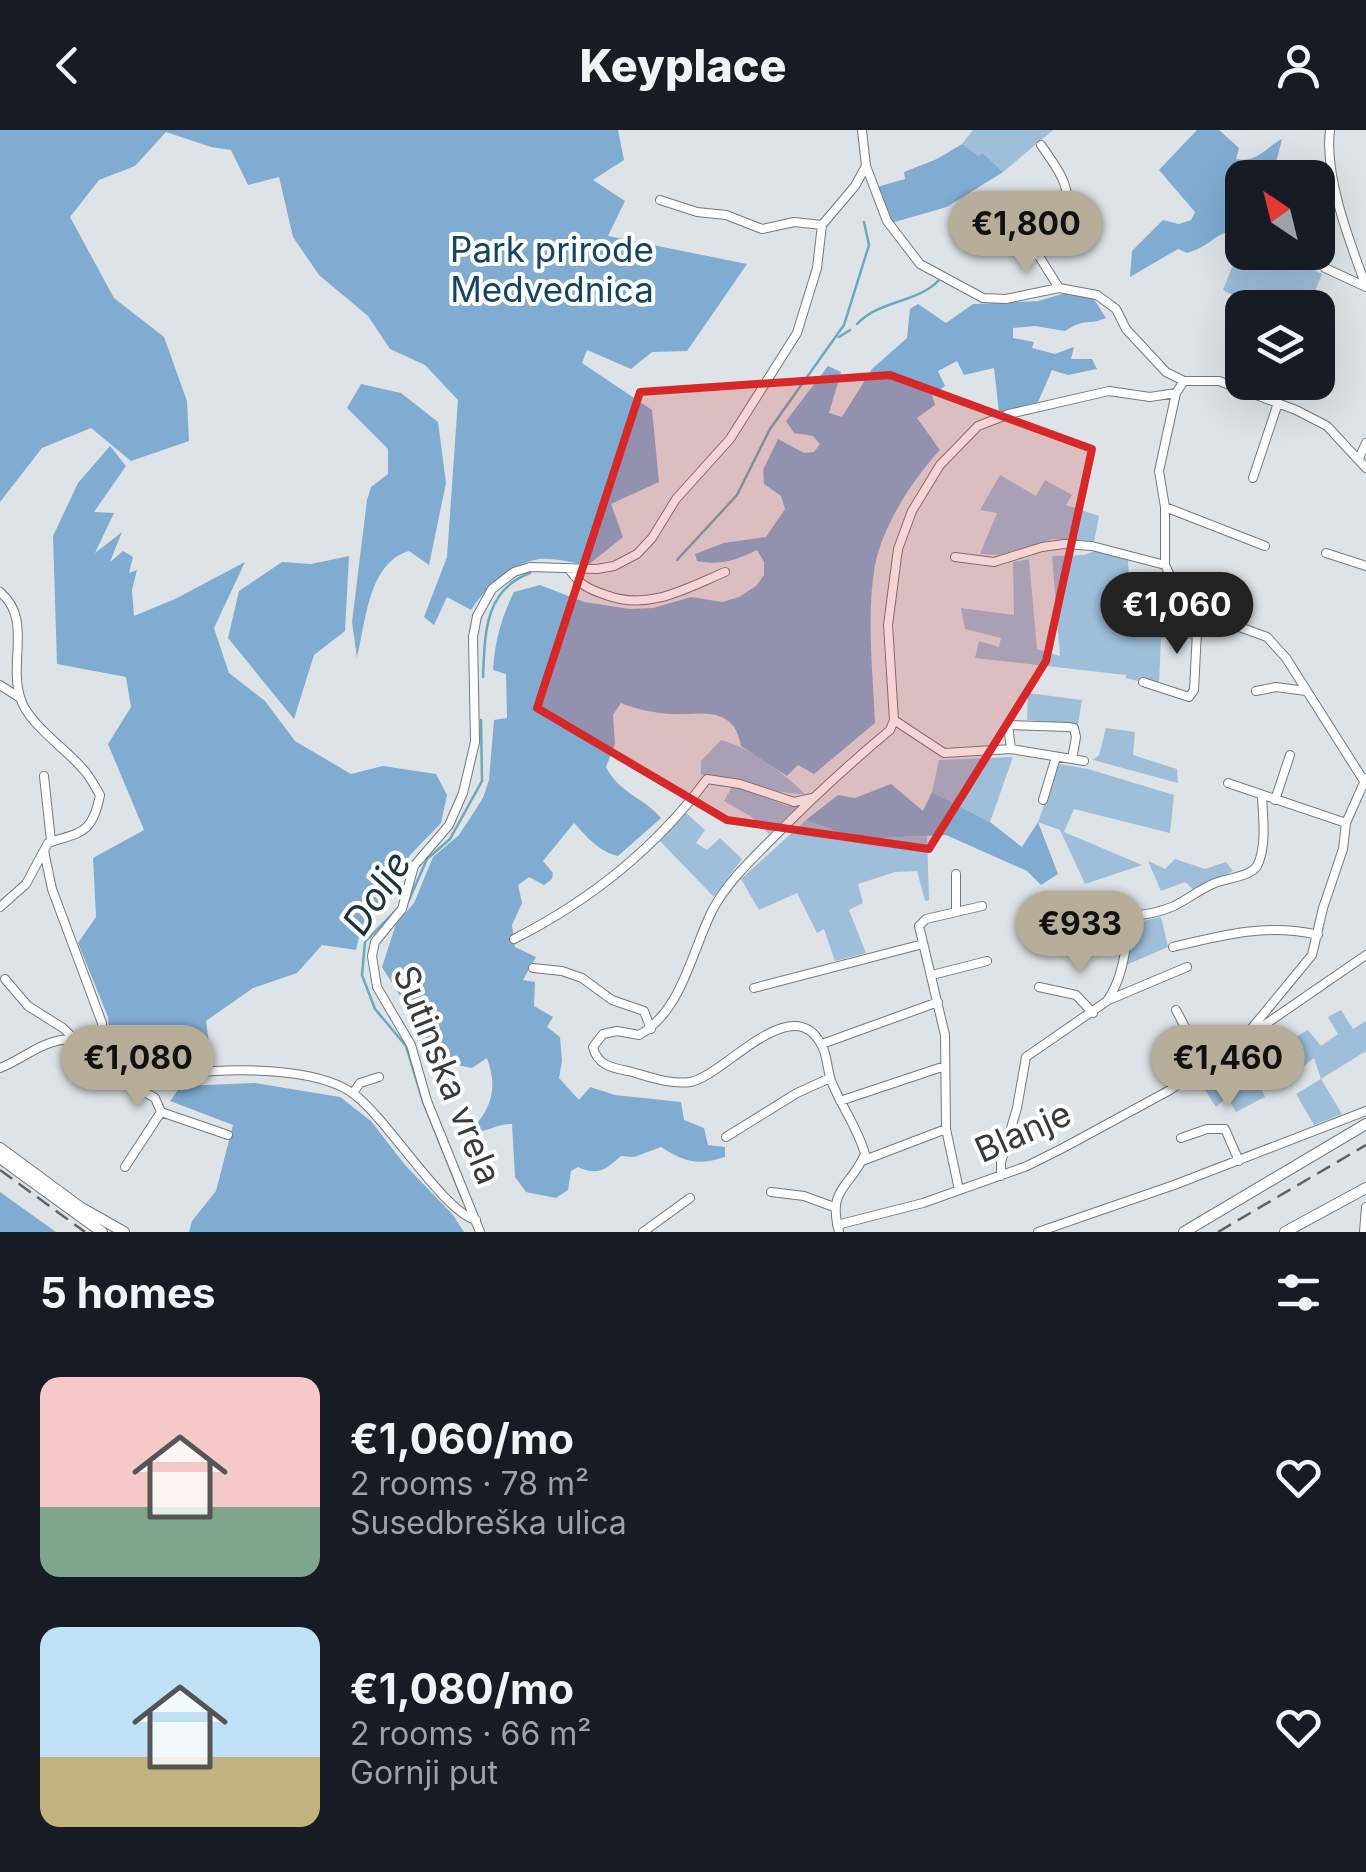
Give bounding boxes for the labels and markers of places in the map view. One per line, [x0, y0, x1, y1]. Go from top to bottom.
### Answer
pin: €1,800 [945, 191, 1107, 276]
pin: €1,060 [1096, 572, 1258, 657]
pin: €933 [1021, 891, 1139, 976]
pin: €1,080 [57, 1025, 219, 1110]
pin: €1,460 [1147, 1025, 1309, 1110]

